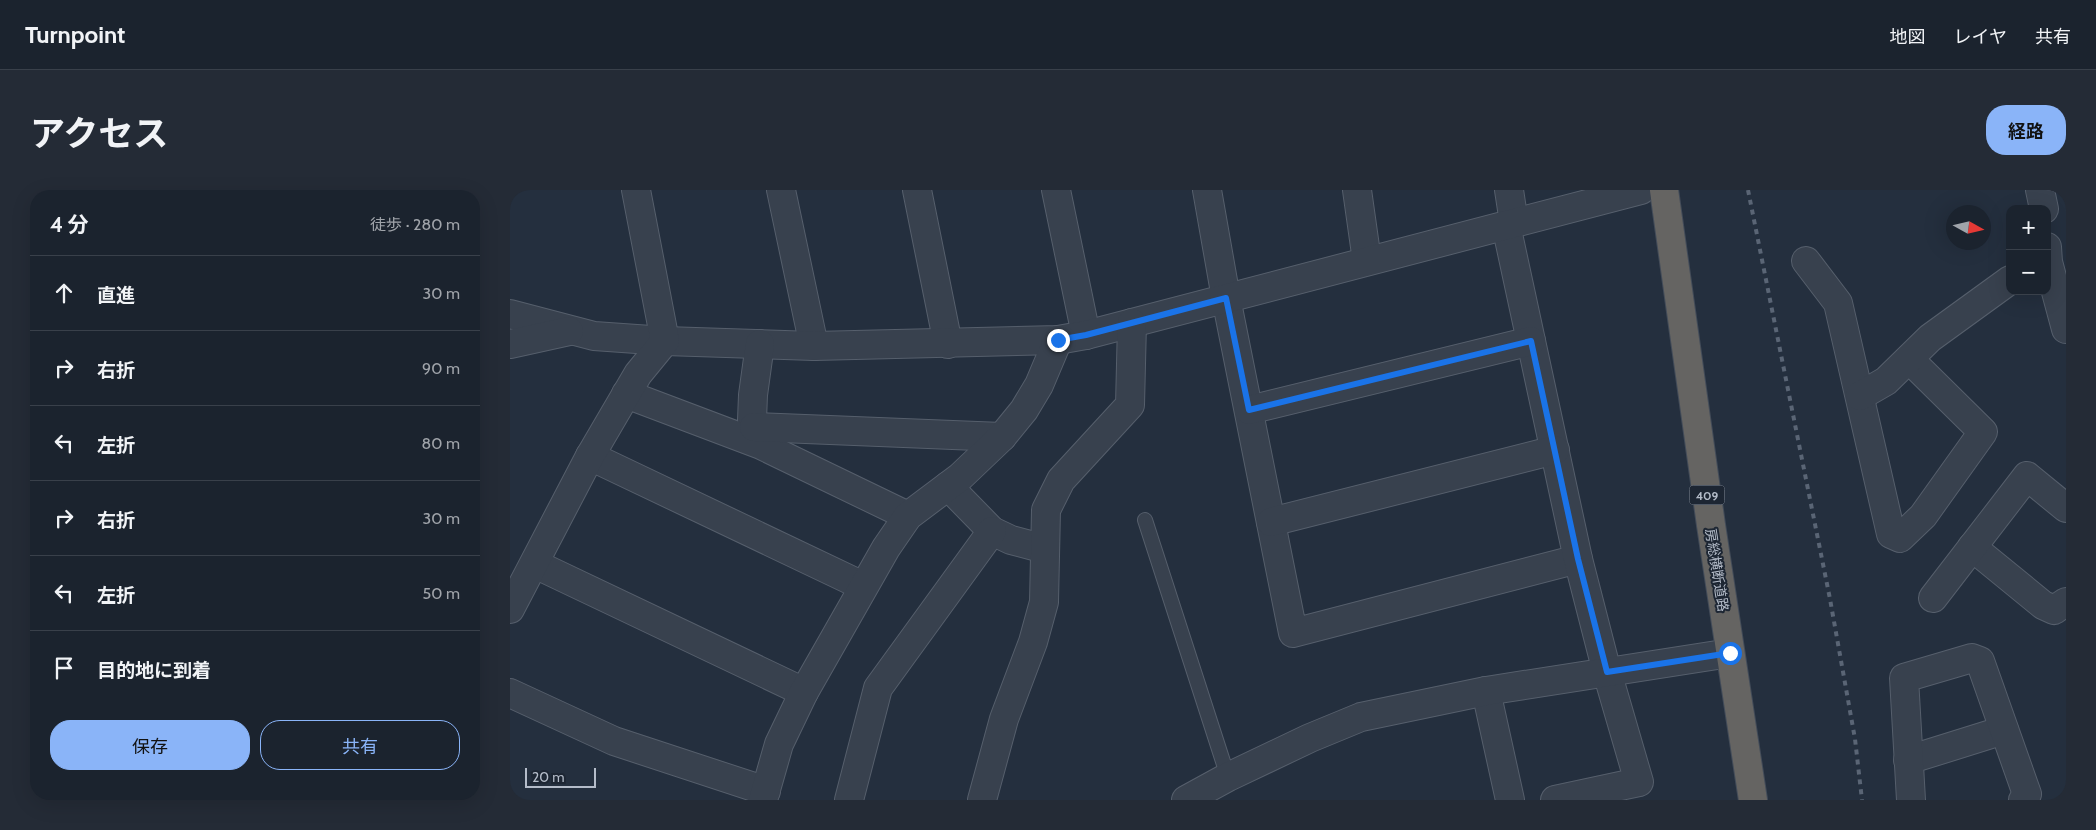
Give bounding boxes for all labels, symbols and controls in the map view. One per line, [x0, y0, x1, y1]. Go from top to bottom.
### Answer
text: Turnpoint [25, 20, 125, 49]
text: 地図 [1890, 26, 1926, 48]
text: レイヤ [1954, 26, 2007, 48]
text: 共有 [2035, 26, 2071, 48]
button: 経路 [1986, 105, 2066, 155]
text: アクセス [30, 112, 168, 155]
north arrow [1946, 205, 1991, 250]
map controls [2006, 205, 2051, 295]
button: + [2006, 205, 2051, 250]
text: 4 分 [50, 212, 89, 237]
text: 徒歩 · 280 m [370, 215, 460, 234]
button: − [2006, 250, 2051, 295]
icon: ahead [50, 279, 78, 307]
text: 直進 [97, 284, 135, 307]
text: 30 m [423, 284, 460, 303]
route end [1047, 329, 1070, 352]
icon: right [50, 354, 78, 382]
text: 右折 [97, 359, 135, 382]
text: 90 m [422, 359, 460, 378]
icon: left [50, 429, 78, 457]
text: 左折 [97, 434, 135, 457]
text: 80 m [422, 434, 460, 453]
road number: 409 [1690, 486, 1724, 504]
icon: right [50, 504, 78, 532]
text: 右折 [97, 509, 135, 532]
text: 30 m [423, 509, 460, 528]
street label: 房総横断道路 [1702, 527, 1732, 613]
icon: left [50, 579, 78, 607]
text: 左折 [97, 584, 135, 607]
text: 50 m [423, 584, 460, 603]
route start [1719, 642, 1742, 665]
icon: arrive [50, 654, 78, 682]
text: 目的地に到着 [97, 659, 211, 682]
button: 保存 [50, 720, 250, 770]
button: 共有 [260, 720, 460, 770]
scale bar [525, 765, 596, 788]
text: 20 m [532, 768, 565, 786]

